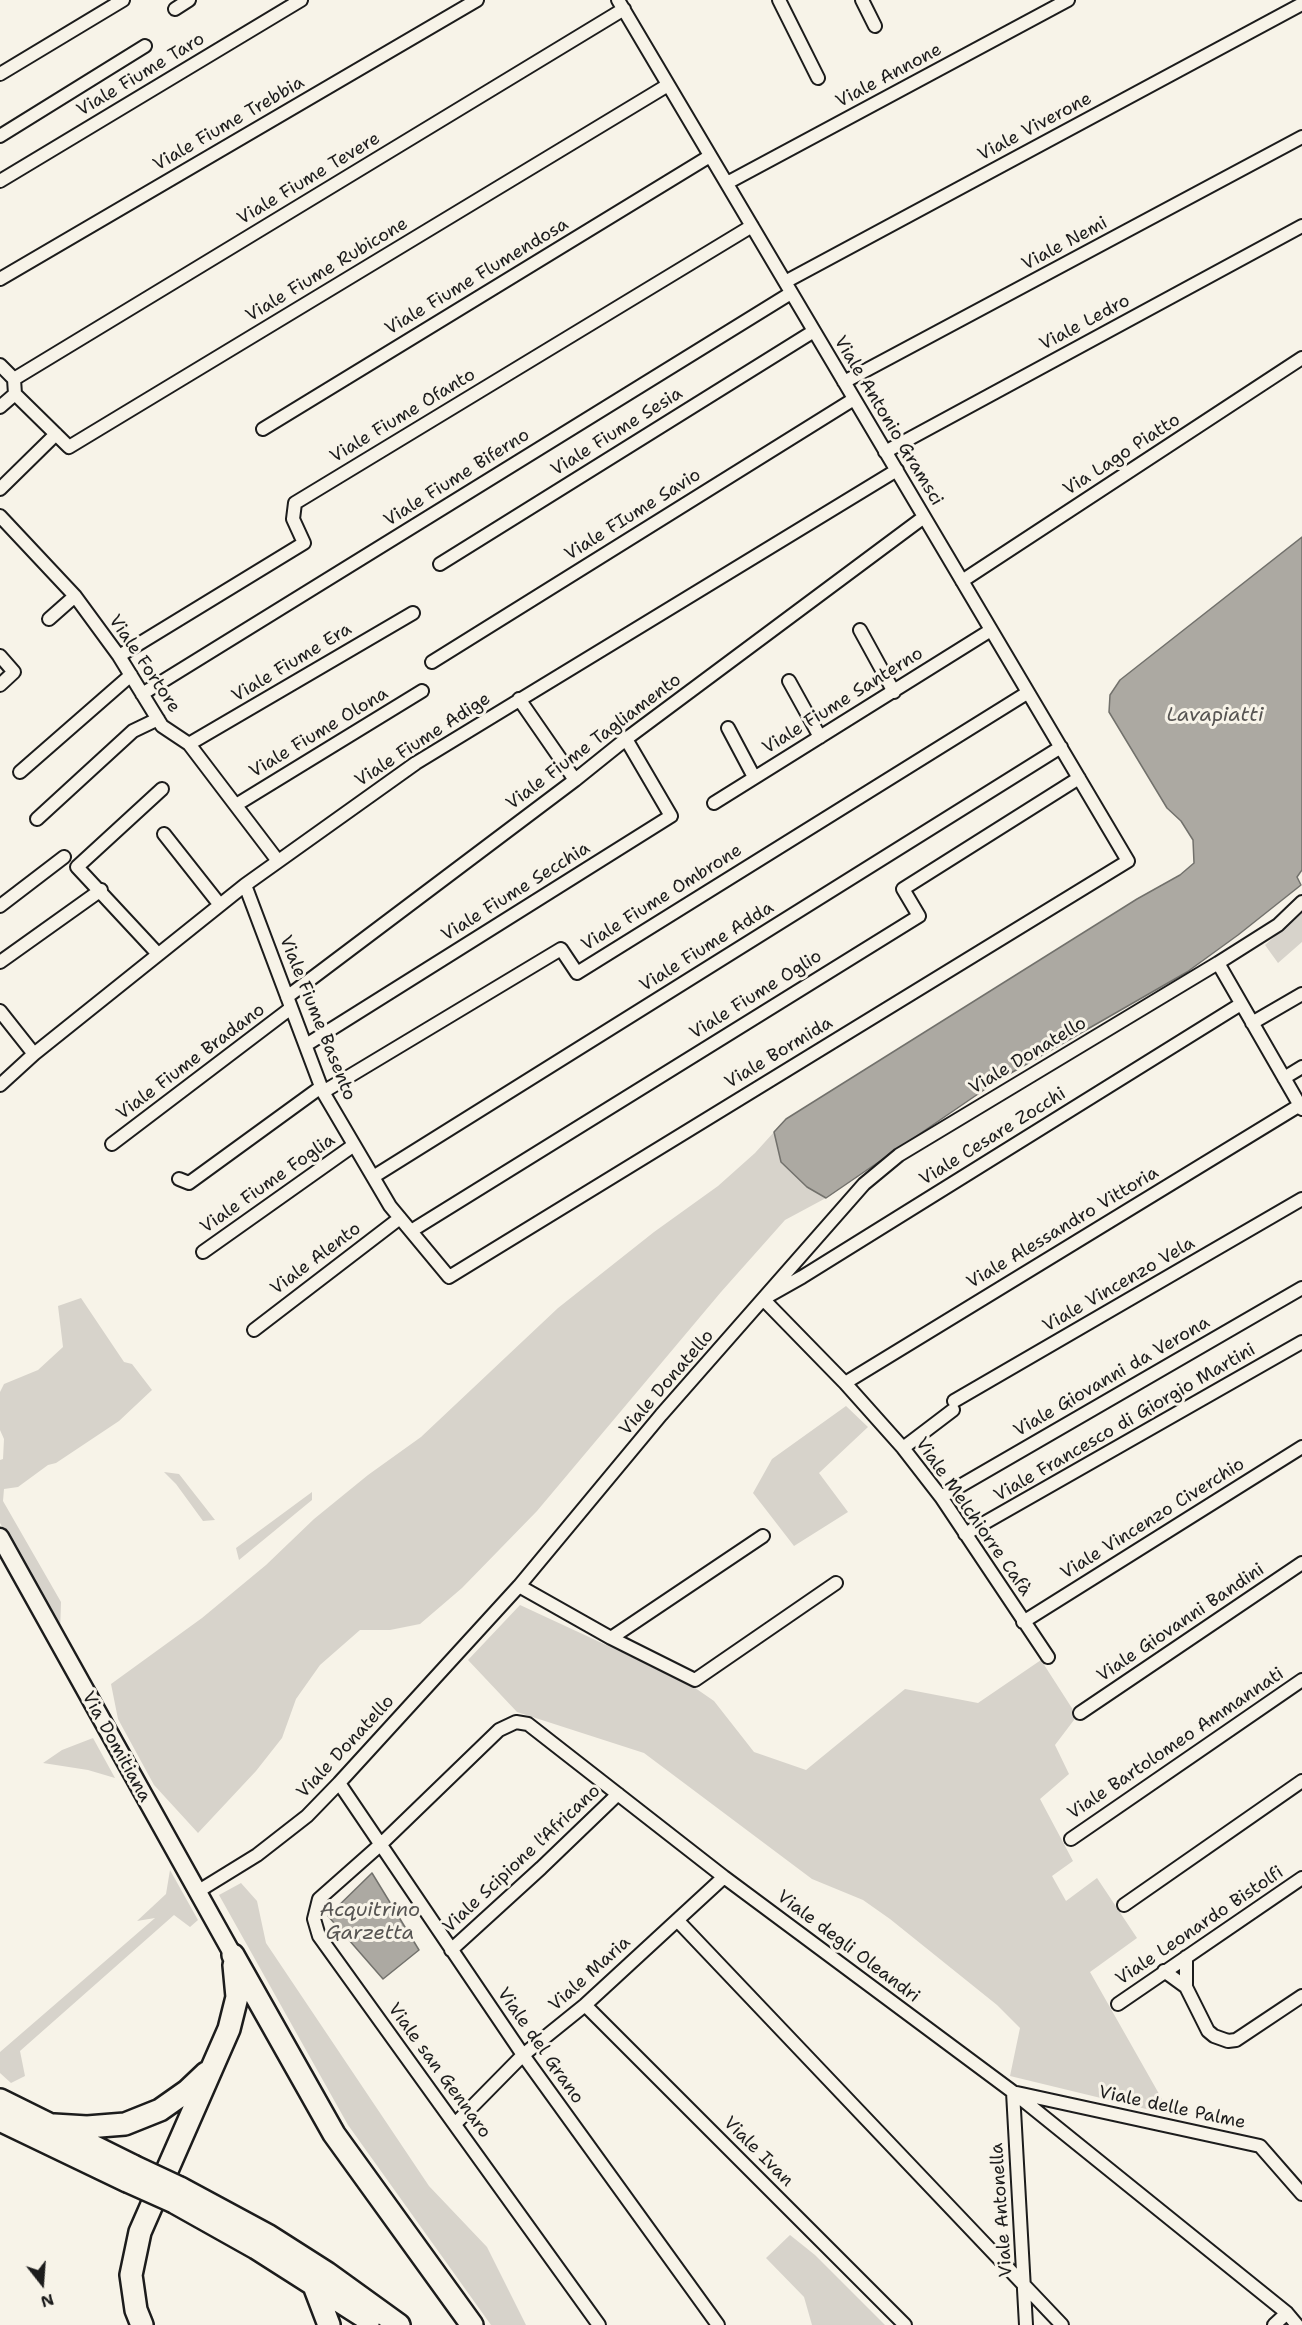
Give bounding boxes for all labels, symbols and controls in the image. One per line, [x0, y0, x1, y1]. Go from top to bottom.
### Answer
street label: Viale Fiume Taro [73, 28, 209, 122]
street label: Viale Annone [832, 39, 946, 113]
street label: Viale Fiume Trebbia [150, 72, 308, 176]
street label: Viale Viverone [974, 88, 1096, 166]
street label: Viale Fiume Tevere [234, 128, 384, 230]
street label: Viale Nemi [1019, 212, 1111, 276]
street label: Viale Fiume Rubicone [242, 213, 412, 327]
street label: Viale Fiume Flumendosa [381, 214, 573, 340]
street label: Viale Ledro [1036, 290, 1134, 356]
street label: Viale Antonio Gramsci [829, 332, 947, 510]
street label: Viale Fiume Ofanto [326, 364, 480, 468]
street label: Viale Fiume Sesia [547, 383, 687, 481]
street label: Via Lago Piatto [1060, 409, 1184, 501]
street label: Viale Fiume Biferno [380, 424, 534, 532]
street label: Viale FIume Savio [561, 464, 705, 566]
street label: Viale Fortore [103, 611, 185, 717]
street label: Viale Fiume Era [228, 619, 356, 707]
street label: Viale Fiume Santerno [759, 643, 927, 759]
street label: Viale Fiume Tagliamento [502, 669, 686, 815]
street label: Viale Fiume Olona [246, 683, 392, 783]
street label: Viale Fiume Adige [351, 688, 495, 792]
water label: Lavapiatti [1166, 704, 1264, 728]
street label: Viale Fiume Secchia [438, 838, 594, 946]
street label: Viale Fiume Ombrone [578, 840, 746, 956]
street label: Viale Fiume Adda [636, 897, 778, 997]
street label: Viale Fiume Basento [274, 932, 360, 1104]
street label: Viale Fiume Oglio [686, 946, 826, 1044]
street label: Viale Fiume Bradano [113, 999, 269, 1125]
street label: Viale Bormida [721, 1012, 837, 1094]
street label: Viale Donatello [965, 1012, 1091, 1100]
street label: Viale Cesare Zocchi [916, 1083, 1070, 1191]
street label: Viale Fiume Foglia [197, 1130, 339, 1238]
street label: Viale Alessandro Vittoria [963, 1162, 1163, 1294]
street label: Viale Alento [267, 1218, 365, 1300]
street label: Viale Vincenzo Vela [1039, 1233, 1199, 1337]
street label: Viale Giovanni da Verona [1010, 1312, 1214, 1442]
street label: Viale Donatello [615, 1326, 719, 1440]
street label: Viale Francesco di Giorgio Martini [991, 1339, 1259, 1507]
street label: Viale Melchiorre Cafà [910, 1434, 1036, 1600]
street label: Viale Vincenzo Civerchio [1057, 1454, 1249, 1584]
street label: Viale Giovanni Bandini [1093, 1559, 1269, 1687]
street label: Viale Bartolomeo Ammannati [1064, 1663, 1288, 1825]
street label: Via Domitiana [77, 1688, 155, 1806]
street label: Viale Donatello [293, 1691, 399, 1803]
street label: Viale Scipione l'Africano [439, 1780, 605, 1938]
street label: Viale Leonardo Bistolfi [1112, 1862, 1288, 1990]
street label: Viale degli Oleandri [772, 1886, 924, 2008]
water label: Acquitrino Garzetta [320, 1899, 420, 1946]
street label: Viale Maria [545, 1932, 635, 2016]
street label: Viale del Grano [492, 1984, 588, 2108]
street label: Viale san Gennaro [383, 1999, 495, 2143]
street label: Viale delle Palme [1097, 2082, 1247, 2134]
street label: Viale Ivan [718, 2112, 798, 2192]
street label: Viale Antonella [987, 2142, 1017, 2278]
north arrow [12, 2253, 72, 2313]
text: N [38, 2289, 57, 2313]

